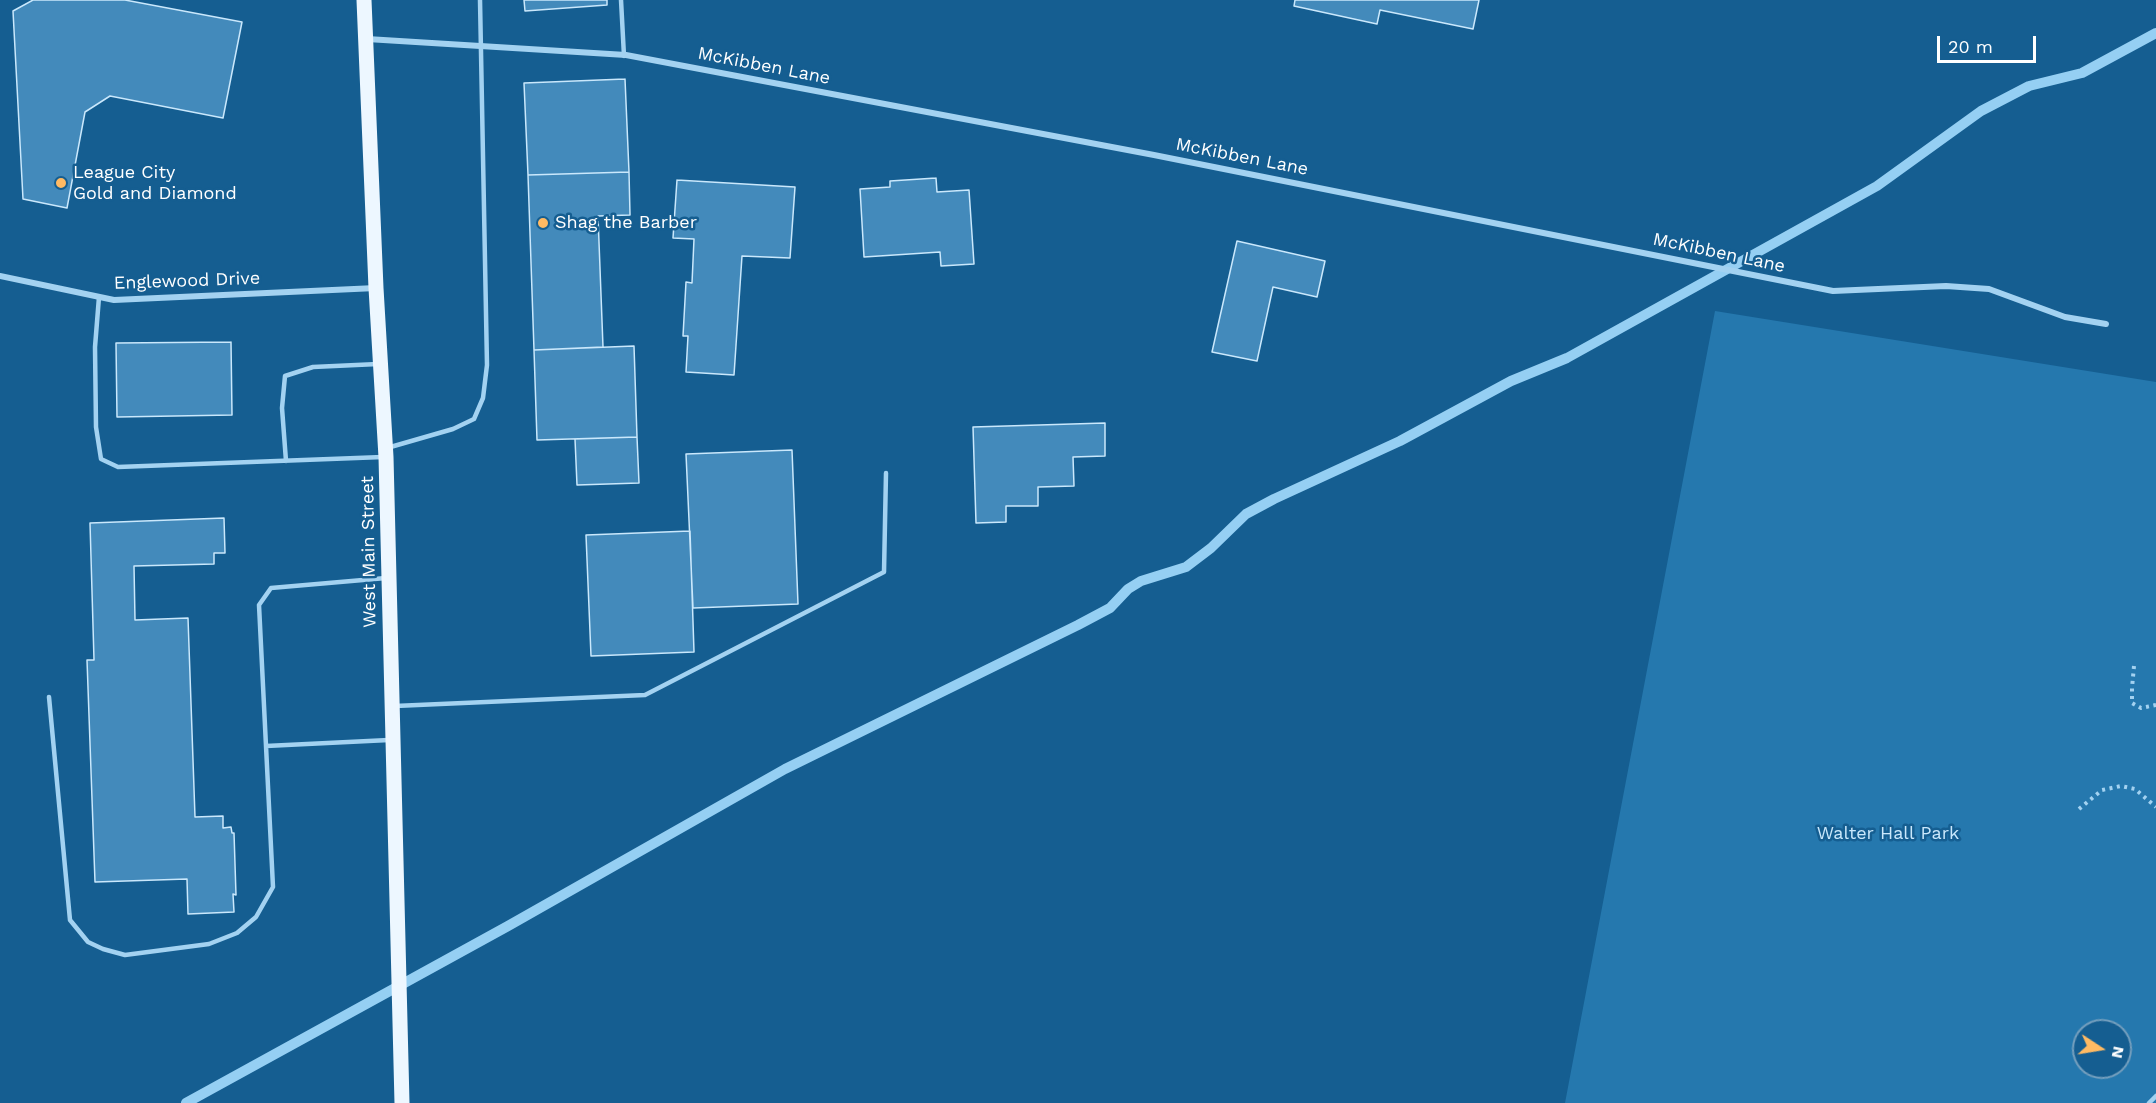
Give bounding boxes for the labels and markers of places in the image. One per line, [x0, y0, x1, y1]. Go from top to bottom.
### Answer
place label: League City Gold and Diamond [73, 162, 237, 204]
marker: League City Gold and Diamond [54, 176, 68, 190]
place label: Shag the Barber [555, 212, 697, 234]
marker: Shag the Barber [536, 216, 550, 230]

